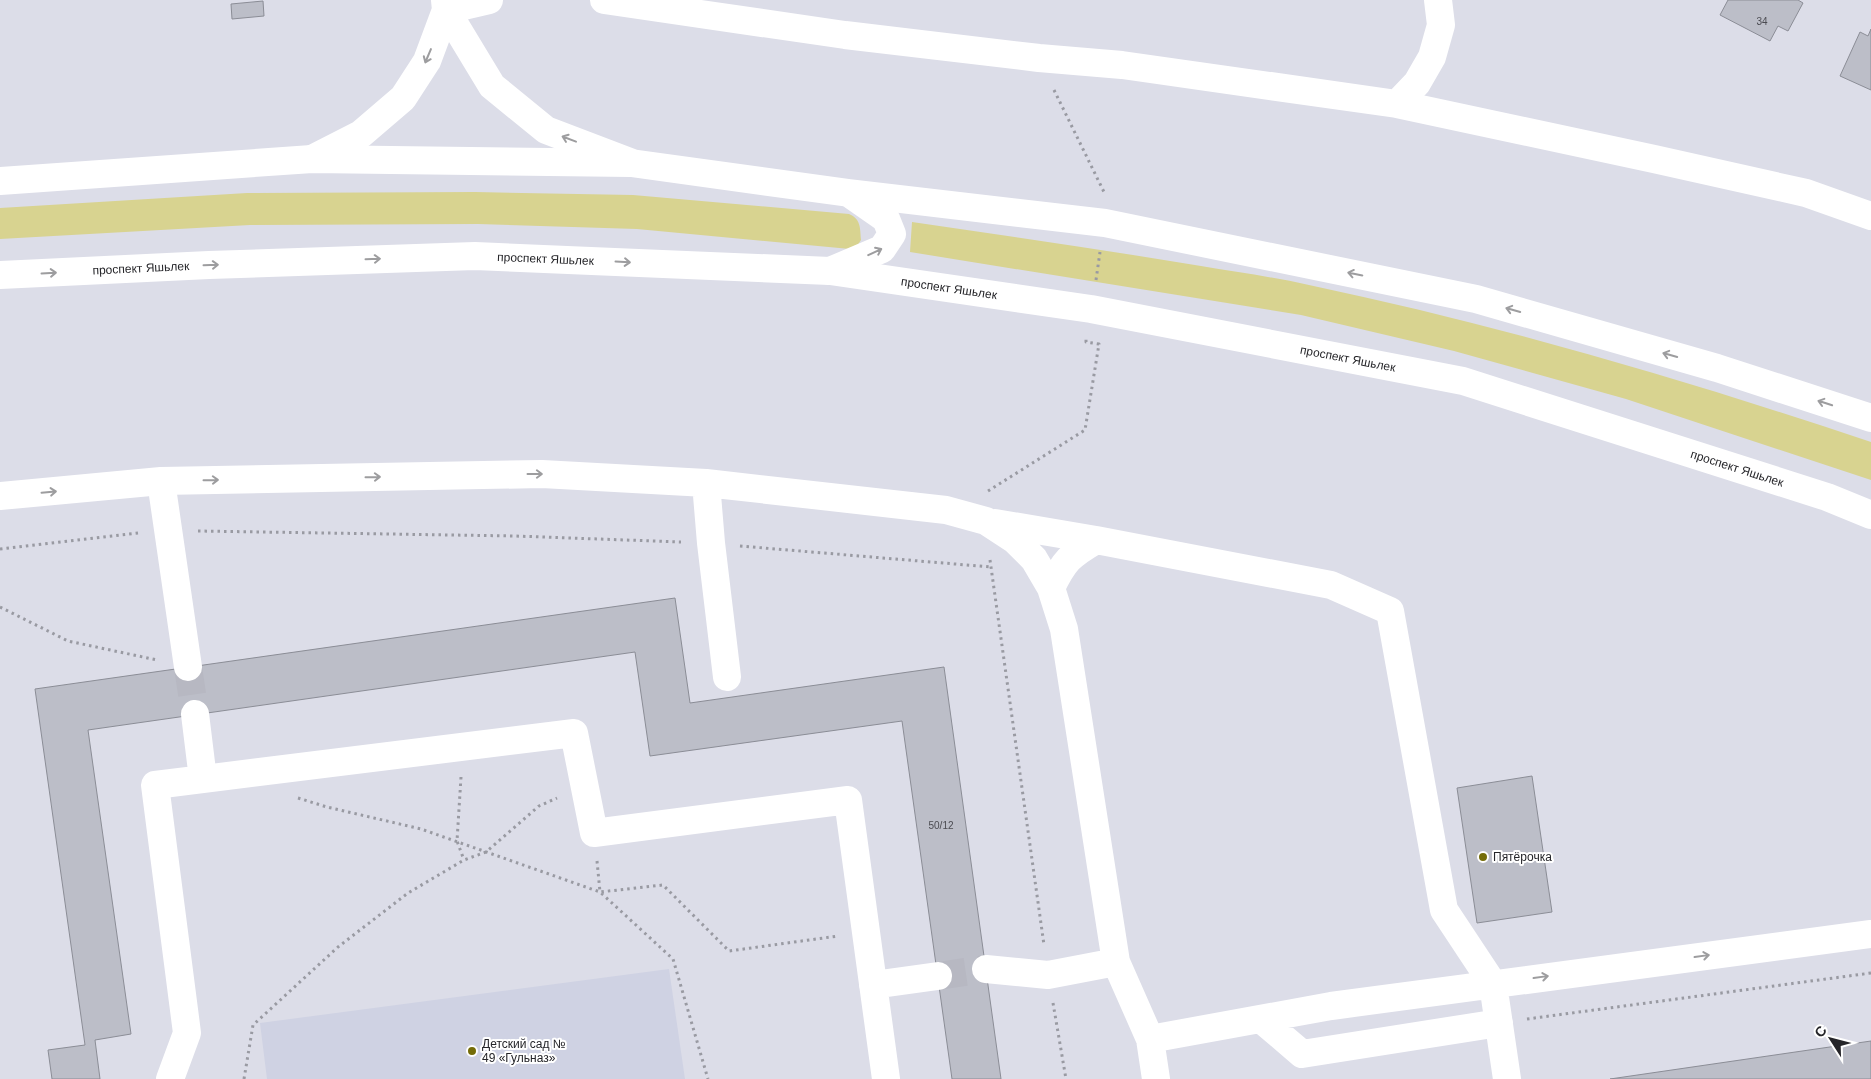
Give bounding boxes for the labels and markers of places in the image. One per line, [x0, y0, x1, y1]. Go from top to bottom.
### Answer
place label: Пятёрочка [1493, 850, 1552, 864]
marker: Пятёрочка [1477, 851, 1489, 863]
place label: Детский сад № 49 «Гульназ» [482, 1037, 566, 1065]
marker: Детский сад № 49 «Гульназ» [466, 1045, 478, 1057]

